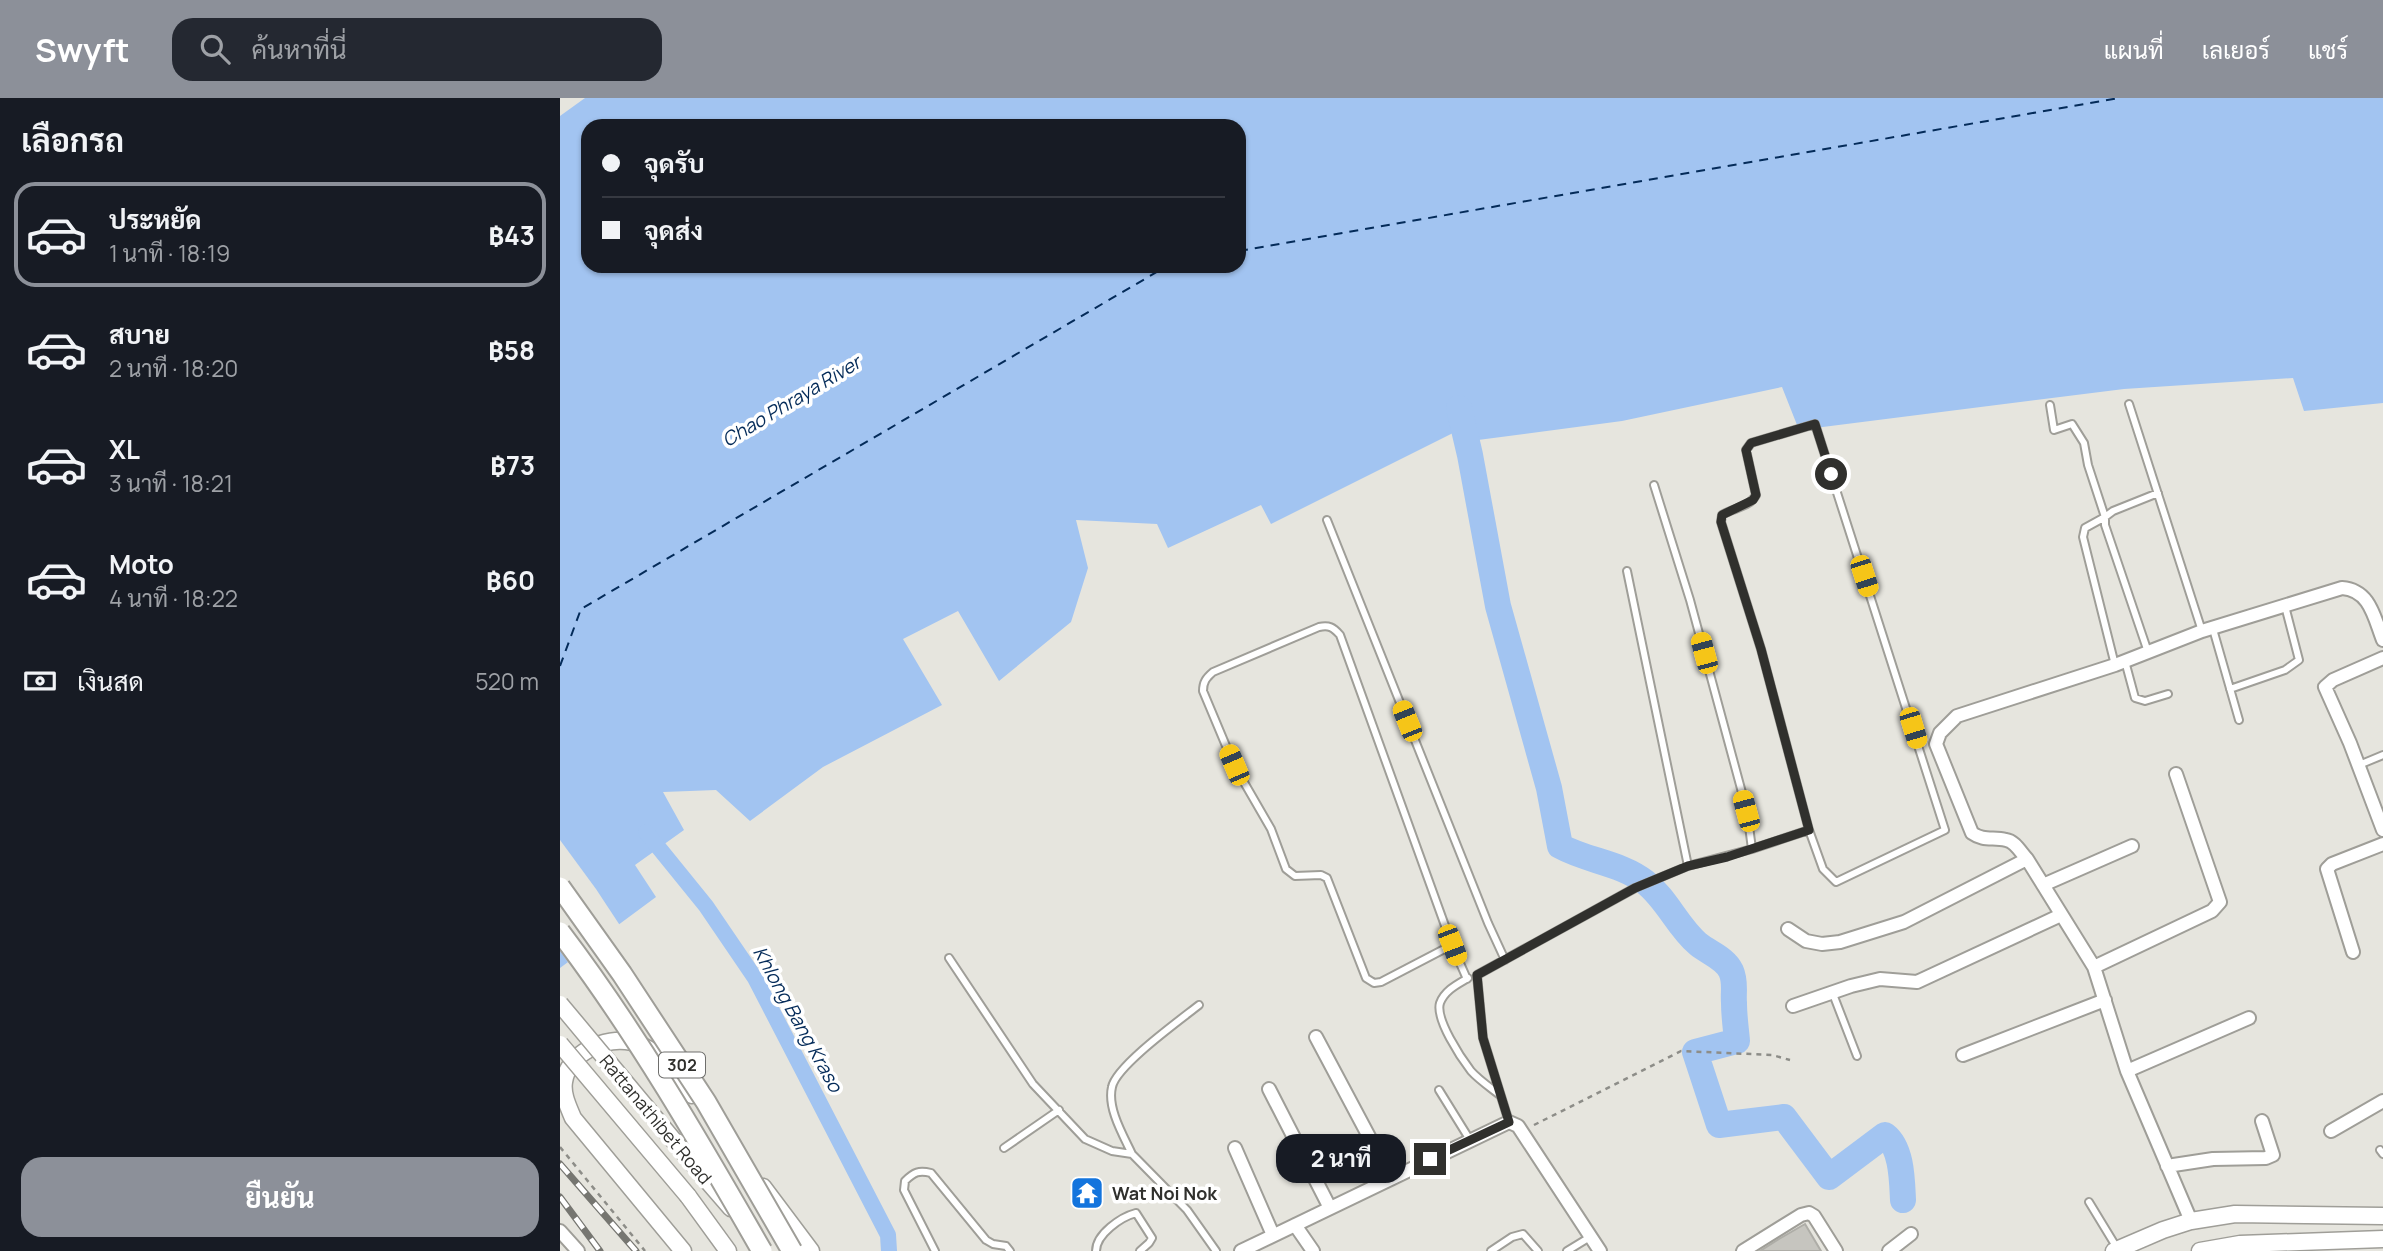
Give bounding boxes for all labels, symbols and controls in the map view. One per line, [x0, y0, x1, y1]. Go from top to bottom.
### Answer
search box [172, 18, 662, 81]
text: Swyft [35, 27, 130, 72]
icon: search [196, 30, 234, 68]
text: ค้นหาที่นี่ [252, 31, 347, 67]
text: แผนที่ [2104, 33, 2164, 66]
text: เลเยอร์ [2202, 33, 2270, 66]
text: แชร์ [2308, 33, 2348, 66]
text: เลือกรถ [21, 118, 124, 162]
text: จุดรับ [644, 145, 705, 181]
text: ประหยัด [109, 201, 202, 237]
icon: car [25, 203, 88, 266]
text: จุดส่ง [644, 212, 703, 248]
text: ฿43 [488, 217, 535, 253]
text: 1 นาที · 18:19 [109, 237, 230, 269]
text: สบาย [109, 316, 170, 352]
icon: car [25, 318, 88, 381]
text: ฿58 [488, 332, 535, 368]
water label: Chao Phraya River [717, 348, 867, 453]
text: 2 นาที · 18:20 [109, 352, 238, 384]
text: XL [109, 431, 140, 467]
icon: car [25, 433, 88, 496]
text: ฿73 [490, 447, 535, 483]
route start [1815, 458, 1847, 490]
text: 3 นาที · 18:21 [109, 467, 233, 499]
text: Moto [109, 546, 174, 582]
icon: car [25, 548, 88, 611]
car [1848, 553, 1881, 599]
text: ฿60 [486, 562, 535, 598]
text: 4 นาที · 18:22 [109, 582, 238, 614]
car [1689, 630, 1720, 676]
icon: cash [21, 662, 59, 700]
text: เงินสด [77, 663, 144, 699]
text: 520 m [475, 665, 539, 697]
car [1390, 698, 1425, 744]
car [1897, 705, 1930, 751]
car [1217, 742, 1252, 788]
car [1731, 788, 1762, 834]
car [1435, 922, 1470, 968]
water label: Khlong Bang Kraso [747, 942, 850, 1098]
street label: Rattanathibet Road [595, 1049, 717, 1189]
road number: 302 [659, 1052, 705, 1077]
callout: 2 นาที [1276, 1134, 1406, 1184]
text: 2 นาที [1311, 1142, 1371, 1174]
route end [1414, 1143, 1446, 1175]
button: ยืนยัน [21, 1157, 539, 1237]
temple icon: Wat Noi Nok [1068, 1174, 1106, 1212]
place label: Wat Noi Nok [1112, 1181, 1218, 1205]

